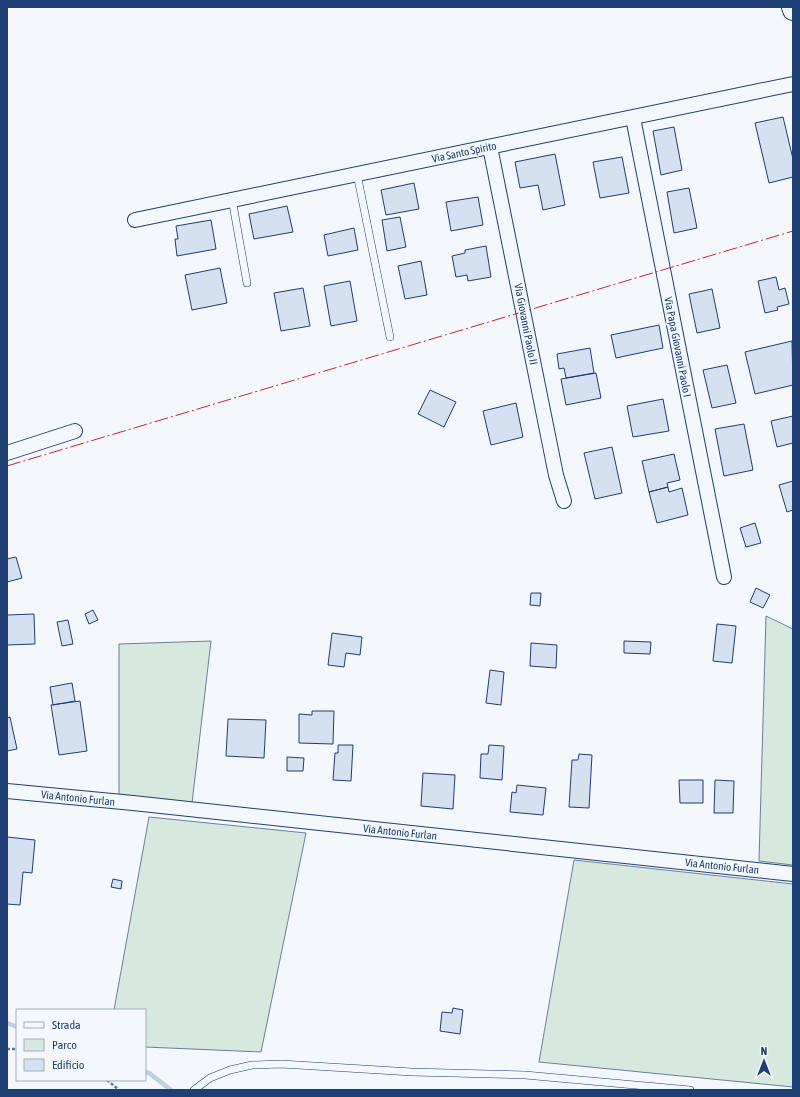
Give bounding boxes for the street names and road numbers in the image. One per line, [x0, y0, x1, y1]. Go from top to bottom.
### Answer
street label: Via Santo Spirito [431, 139, 497, 165]
street label: Via Giovanni Paolo II [512, 282, 540, 366]
street label: Via Papa Giovanni Paolo I [662, 296, 694, 398]
street label: Via Antonio Furlan [40, 788, 116, 808]
street label: Via Antonio Furlan [362, 822, 438, 842]
street label: Via Antonio Furlan [684, 856, 760, 876]

